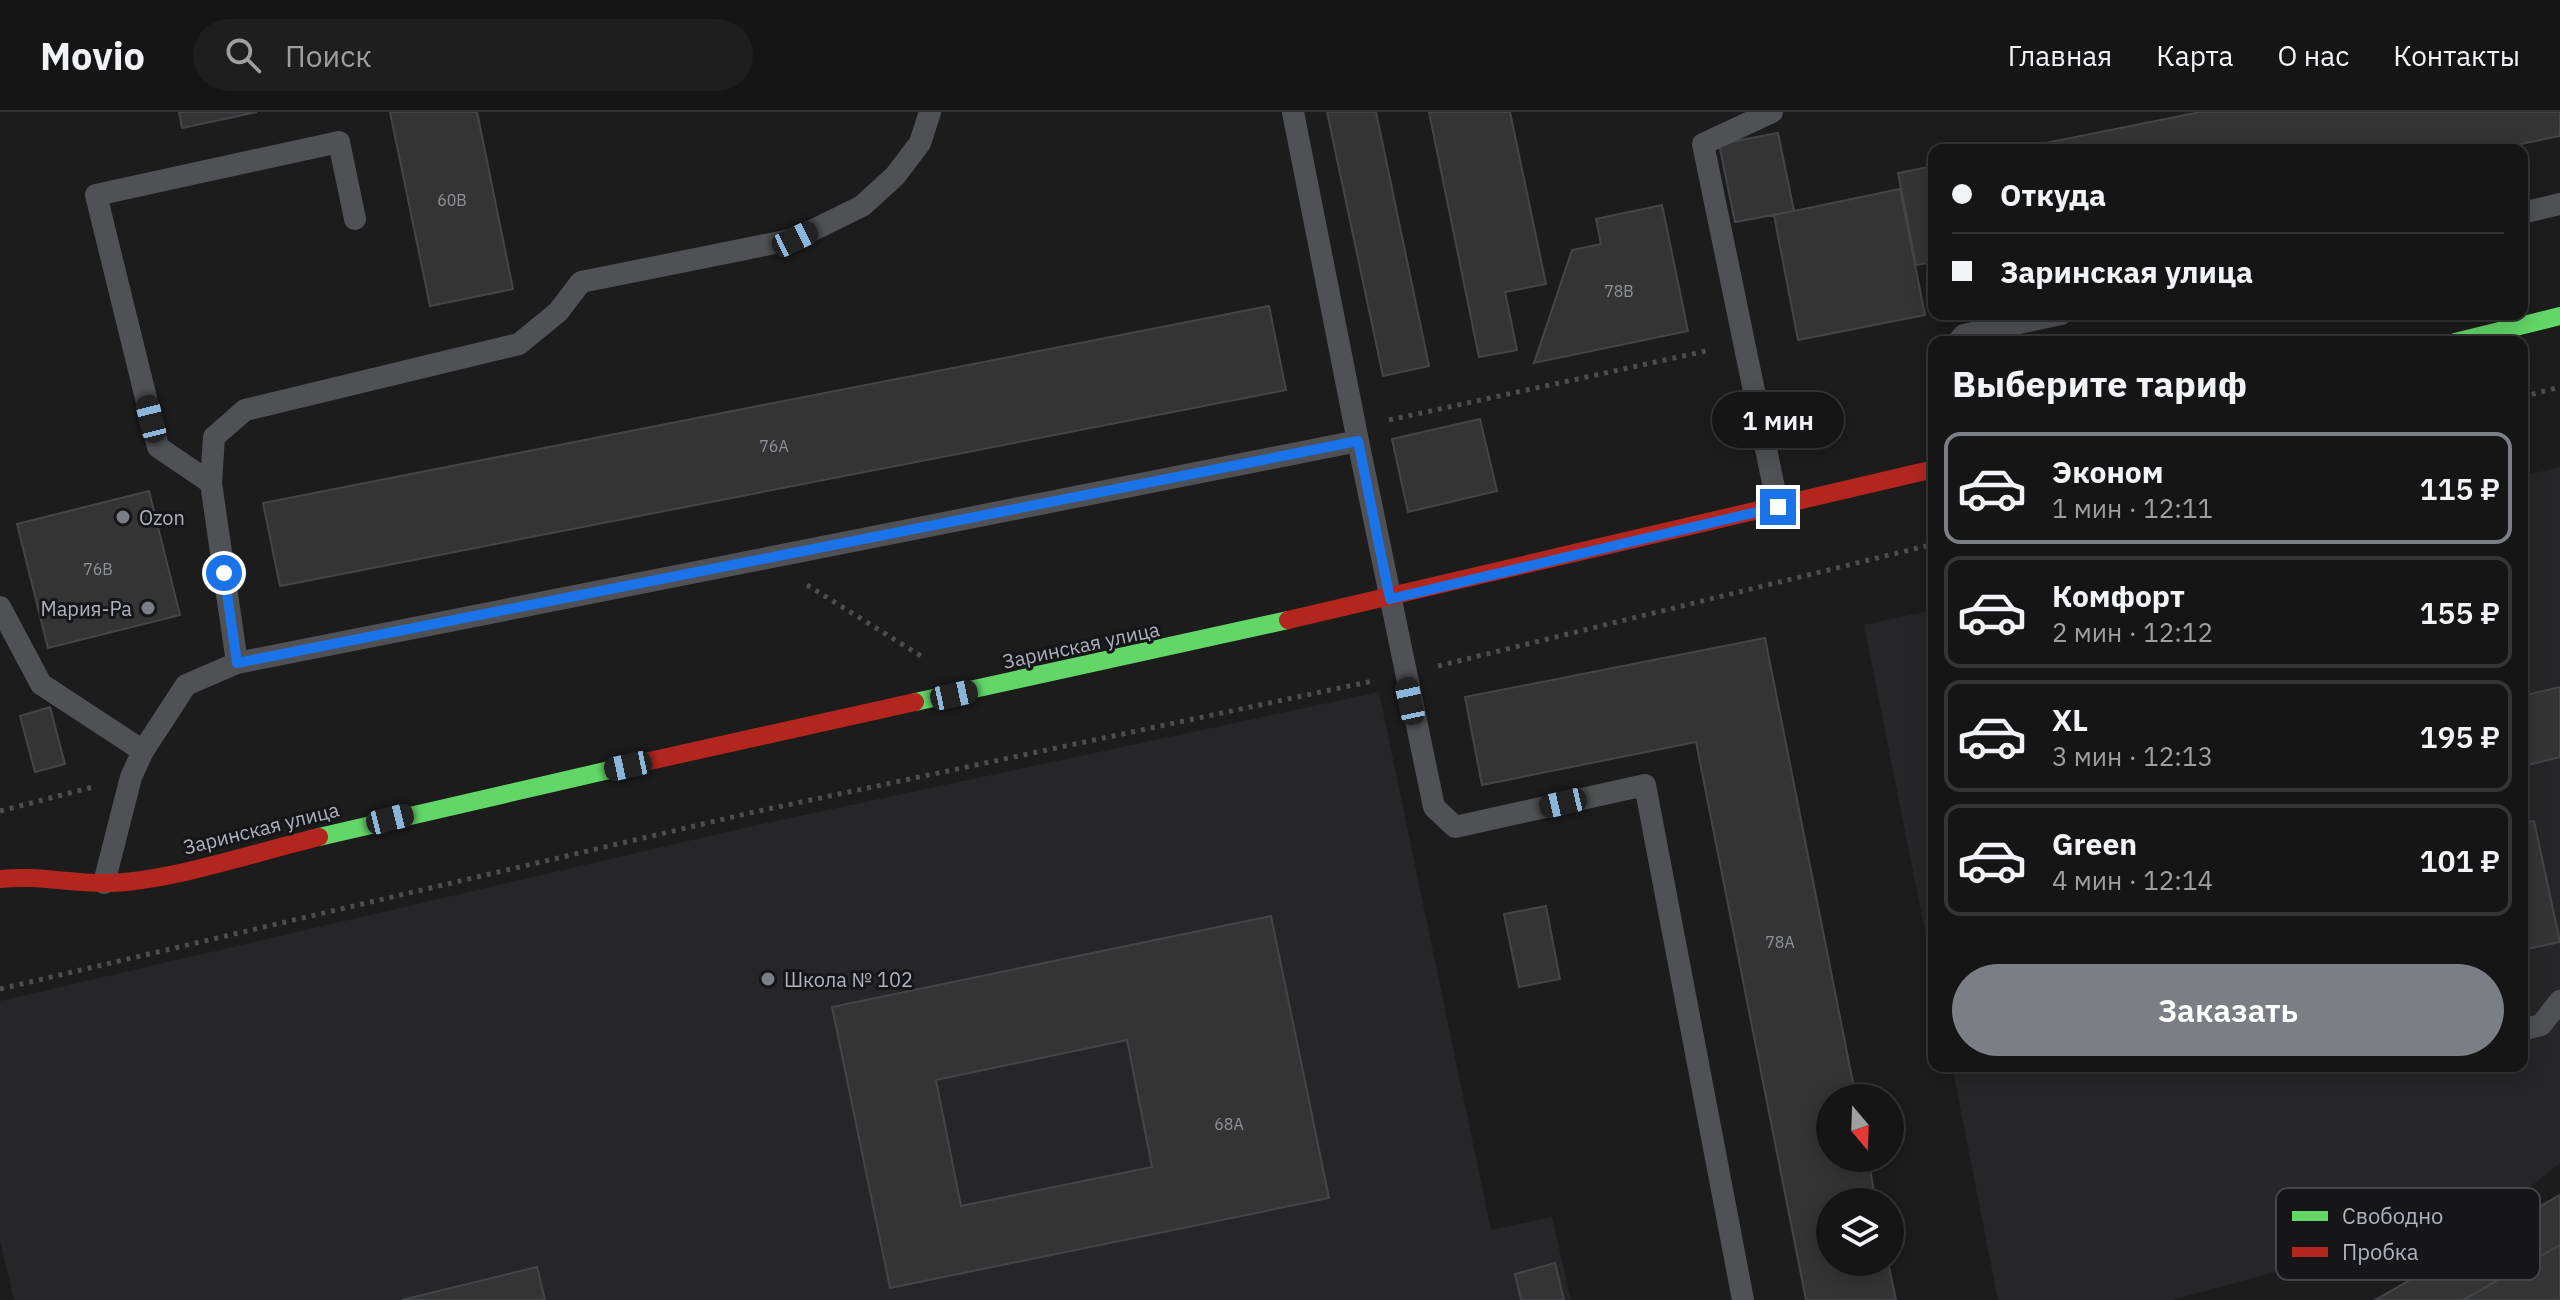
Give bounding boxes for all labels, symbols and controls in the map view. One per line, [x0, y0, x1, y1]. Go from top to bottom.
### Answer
search box [193, 19, 753, 91]
text: Movio [40, 31, 145, 80]
icon: search [221, 33, 265, 77]
text: Поиск [285, 36, 372, 75]
text: Главная [2008, 37, 2112, 74]
text: Карта [2156, 37, 2233, 74]
text: О нас [2277, 37, 2349, 74]
text: Контакты [2393, 37, 2520, 74]
text: Откуда [2000, 175, 2106, 214]
house number: 60В [437, 190, 467, 210]
car [768, 218, 822, 260]
text: Заринская улица [2000, 252, 2253, 291]
house number: 78В [1604, 281, 1634, 301]
text: Выберите тариф [1952, 360, 2247, 407]
callout: 1 мин [1712, 391, 1844, 447]
car [134, 393, 168, 445]
text: 1 мин [1742, 403, 1814, 437]
house number: 76А [759, 436, 789, 456]
icon: car [1956, 452, 2028, 524]
text: Эконом [2052, 452, 2163, 491]
text: 115 ₽ [2419, 469, 2500, 508]
route end [1760, 489, 1796, 525]
text: 1 мин · 12:11 [2052, 491, 2213, 525]
place label: Ozon [139, 504, 185, 531]
marker: Ozon [114, 508, 132, 526]
route start [206, 555, 242, 591]
house number: 76В [83, 559, 113, 579]
icon: car [1956, 576, 2028, 648]
text: Комфорт [2052, 576, 2185, 615]
text: 155 ₽ [2419, 593, 2500, 632]
place label: Мария-Ра [40, 595, 132, 622]
marker: Мария-Ра [139, 599, 157, 617]
street label: Заринская улица [1000, 615, 1162, 675]
text: 2 мин · 12:12 [2052, 615, 2213, 649]
car [1393, 675, 1427, 727]
car [928, 678, 980, 712]
icon: car [1956, 700, 2028, 772]
text: XL [2052, 700, 2088, 739]
text: 195 ₽ [2419, 717, 2500, 756]
text: 3 мин · 12:13 [2052, 739, 2213, 773]
car [602, 749, 654, 783]
car [1537, 786, 1589, 820]
street label: Заринская улица [180, 795, 342, 860]
car [364, 802, 416, 836]
icon: car [1956, 824, 2028, 896]
text: Green [2052, 824, 2137, 863]
text: 101 ₽ [2419, 841, 2500, 880]
text: 4 мин · 12:14 [2052, 863, 2213, 897]
house number: 78А [1765, 932, 1795, 952]
button: Заказать [1952, 964, 2504, 1056]
place label: Школа № 102 [784, 966, 913, 993]
marker: Школа № 102 [759, 970, 777, 988]
north arrow [1816, 1084, 1904, 1172]
map controls [1816, 1084, 1904, 1276]
house number: 68А [1214, 1114, 1244, 1134]
button: layers [1816, 1188, 1904, 1276]
legend [2276, 1188, 2540, 1280]
text: Свободно [2342, 1201, 2443, 1230]
text: Пробка [2342, 1237, 2419, 1266]

